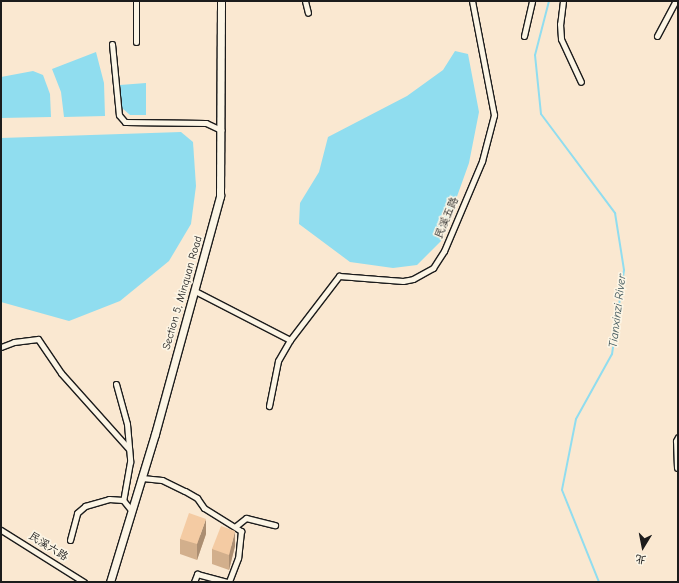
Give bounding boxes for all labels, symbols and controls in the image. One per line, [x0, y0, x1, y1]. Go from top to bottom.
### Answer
street label: 民溪五路 [432, 195, 462, 241]
street label: Section 5, Minquan Road [160, 235, 206, 351]
water label: Tianxinzi River [606, 273, 630, 349]
north arrow [623, 527, 663, 567]
street label: 民溪六路 [26, 530, 70, 564]
text: 北 [634, 552, 647, 567]

